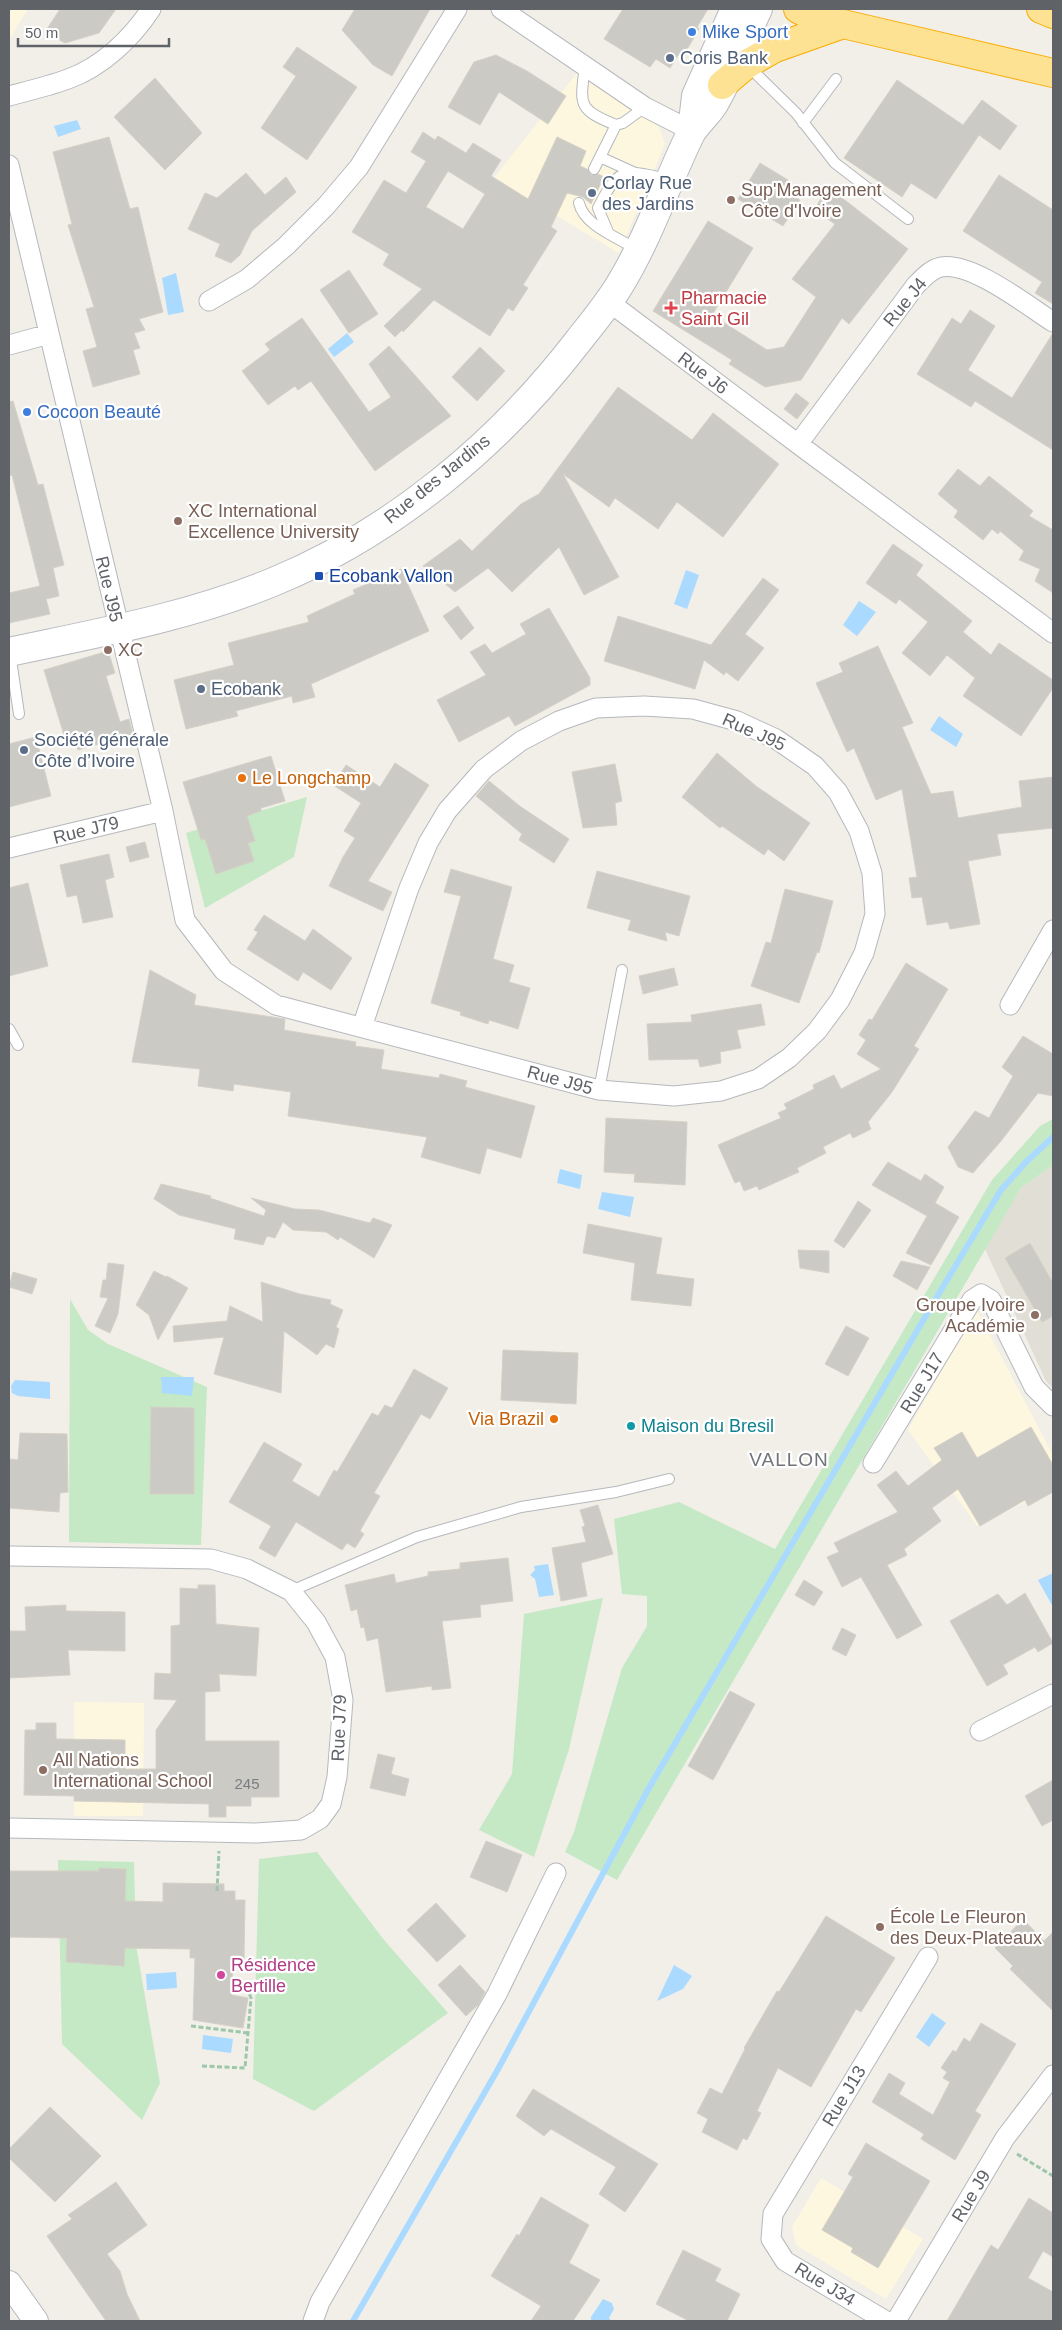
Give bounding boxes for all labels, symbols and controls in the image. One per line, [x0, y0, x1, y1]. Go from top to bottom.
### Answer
scale bar [18, 15, 169, 47]
place label: Mike Sport [702, 22, 788, 42]
text: 50 m [25, 24, 58, 41]
marker: Mike Sport [686, 26, 698, 38]
place label: Coris Bank [680, 48, 769, 68]
marker: Coris Bank [664, 52, 676, 64]
place label: Corlay Rue des Jardins [602, 173, 694, 214]
place label: Sup'Management Côte d'Ivoire [741, 180, 882, 221]
marker: Corlay Rue des Jardins [586, 187, 598, 199]
marker: Sup'Management Côte d'Ivoire [725, 194, 737, 206]
street label: Rue J4 [879, 274, 931, 330]
place label: Pharmacie Saint Gil [681, 288, 767, 329]
marker: Pharmacie Saint Gil [665, 302, 677, 314]
street label: Rue J6 [674, 348, 732, 398]
place label: Cocoon Beauté [37, 402, 161, 422]
marker: Cocoon Beauté [21, 406, 33, 418]
street label: Rue des Jardins [380, 430, 494, 528]
place label: XC International Excellence University [188, 501, 359, 542]
marker: XC International Excellence University [172, 515, 184, 527]
street label: Rue J95 [92, 554, 126, 624]
place label: Ecobank Vallon [329, 566, 453, 586]
marker: Ecobank Vallon [313, 570, 325, 582]
place label: XC [118, 640, 143, 660]
marker: XC [102, 644, 114, 656]
place label: Ecobank [211, 679, 282, 699]
marker: Ecobank [195, 683, 207, 695]
street label: Rue J95 [719, 709, 789, 755]
place label: Société générale Côte d’Ivoire [34, 730, 169, 771]
marker: Société générale Côte d’Ivoire [18, 744, 30, 756]
place label: Le Longchamp [252, 768, 371, 788]
marker: Le Longchamp [236, 772, 248, 784]
street label: Rue J79 [51, 812, 121, 848]
street label: Rue J95 [525, 1062, 595, 1098]
place label: Groupe Ivoire Académie [916, 1295, 1025, 1336]
marker: Groupe Ivoire Académie [1029, 1309, 1041, 1321]
street label: Rue J17 [896, 1349, 948, 1417]
place label: Via Brazil [468, 1409, 544, 1429]
marker: Via Brazil [548, 1413, 560, 1425]
place label: Maison du Bresil [641, 1416, 774, 1436]
marker: Maison du Bresil [625, 1420, 637, 1432]
district label: VALLON [749, 1449, 829, 1470]
street label: Rue J79 [328, 1694, 350, 1762]
place label: All Nations International School [53, 1750, 212, 1791]
marker: All Nations International School [37, 1764, 49, 1776]
house number: 245 [234, 1775, 260, 1792]
place label: École Le Fleuron des Deux-Plateaux [890, 1907, 1042, 1948]
marker: École Le Fleuron des Deux-Plateaux [874, 1921, 886, 1933]
place label: Résidence Bertille [231, 1955, 316, 1996]
marker: Résidence Bertille [215, 1969, 227, 1981]
street label: Rue J13 [818, 2062, 870, 2130]
street label: Rue J9 [948, 2166, 994, 2226]
street label: Rue J34 [791, 2258, 859, 2310]

